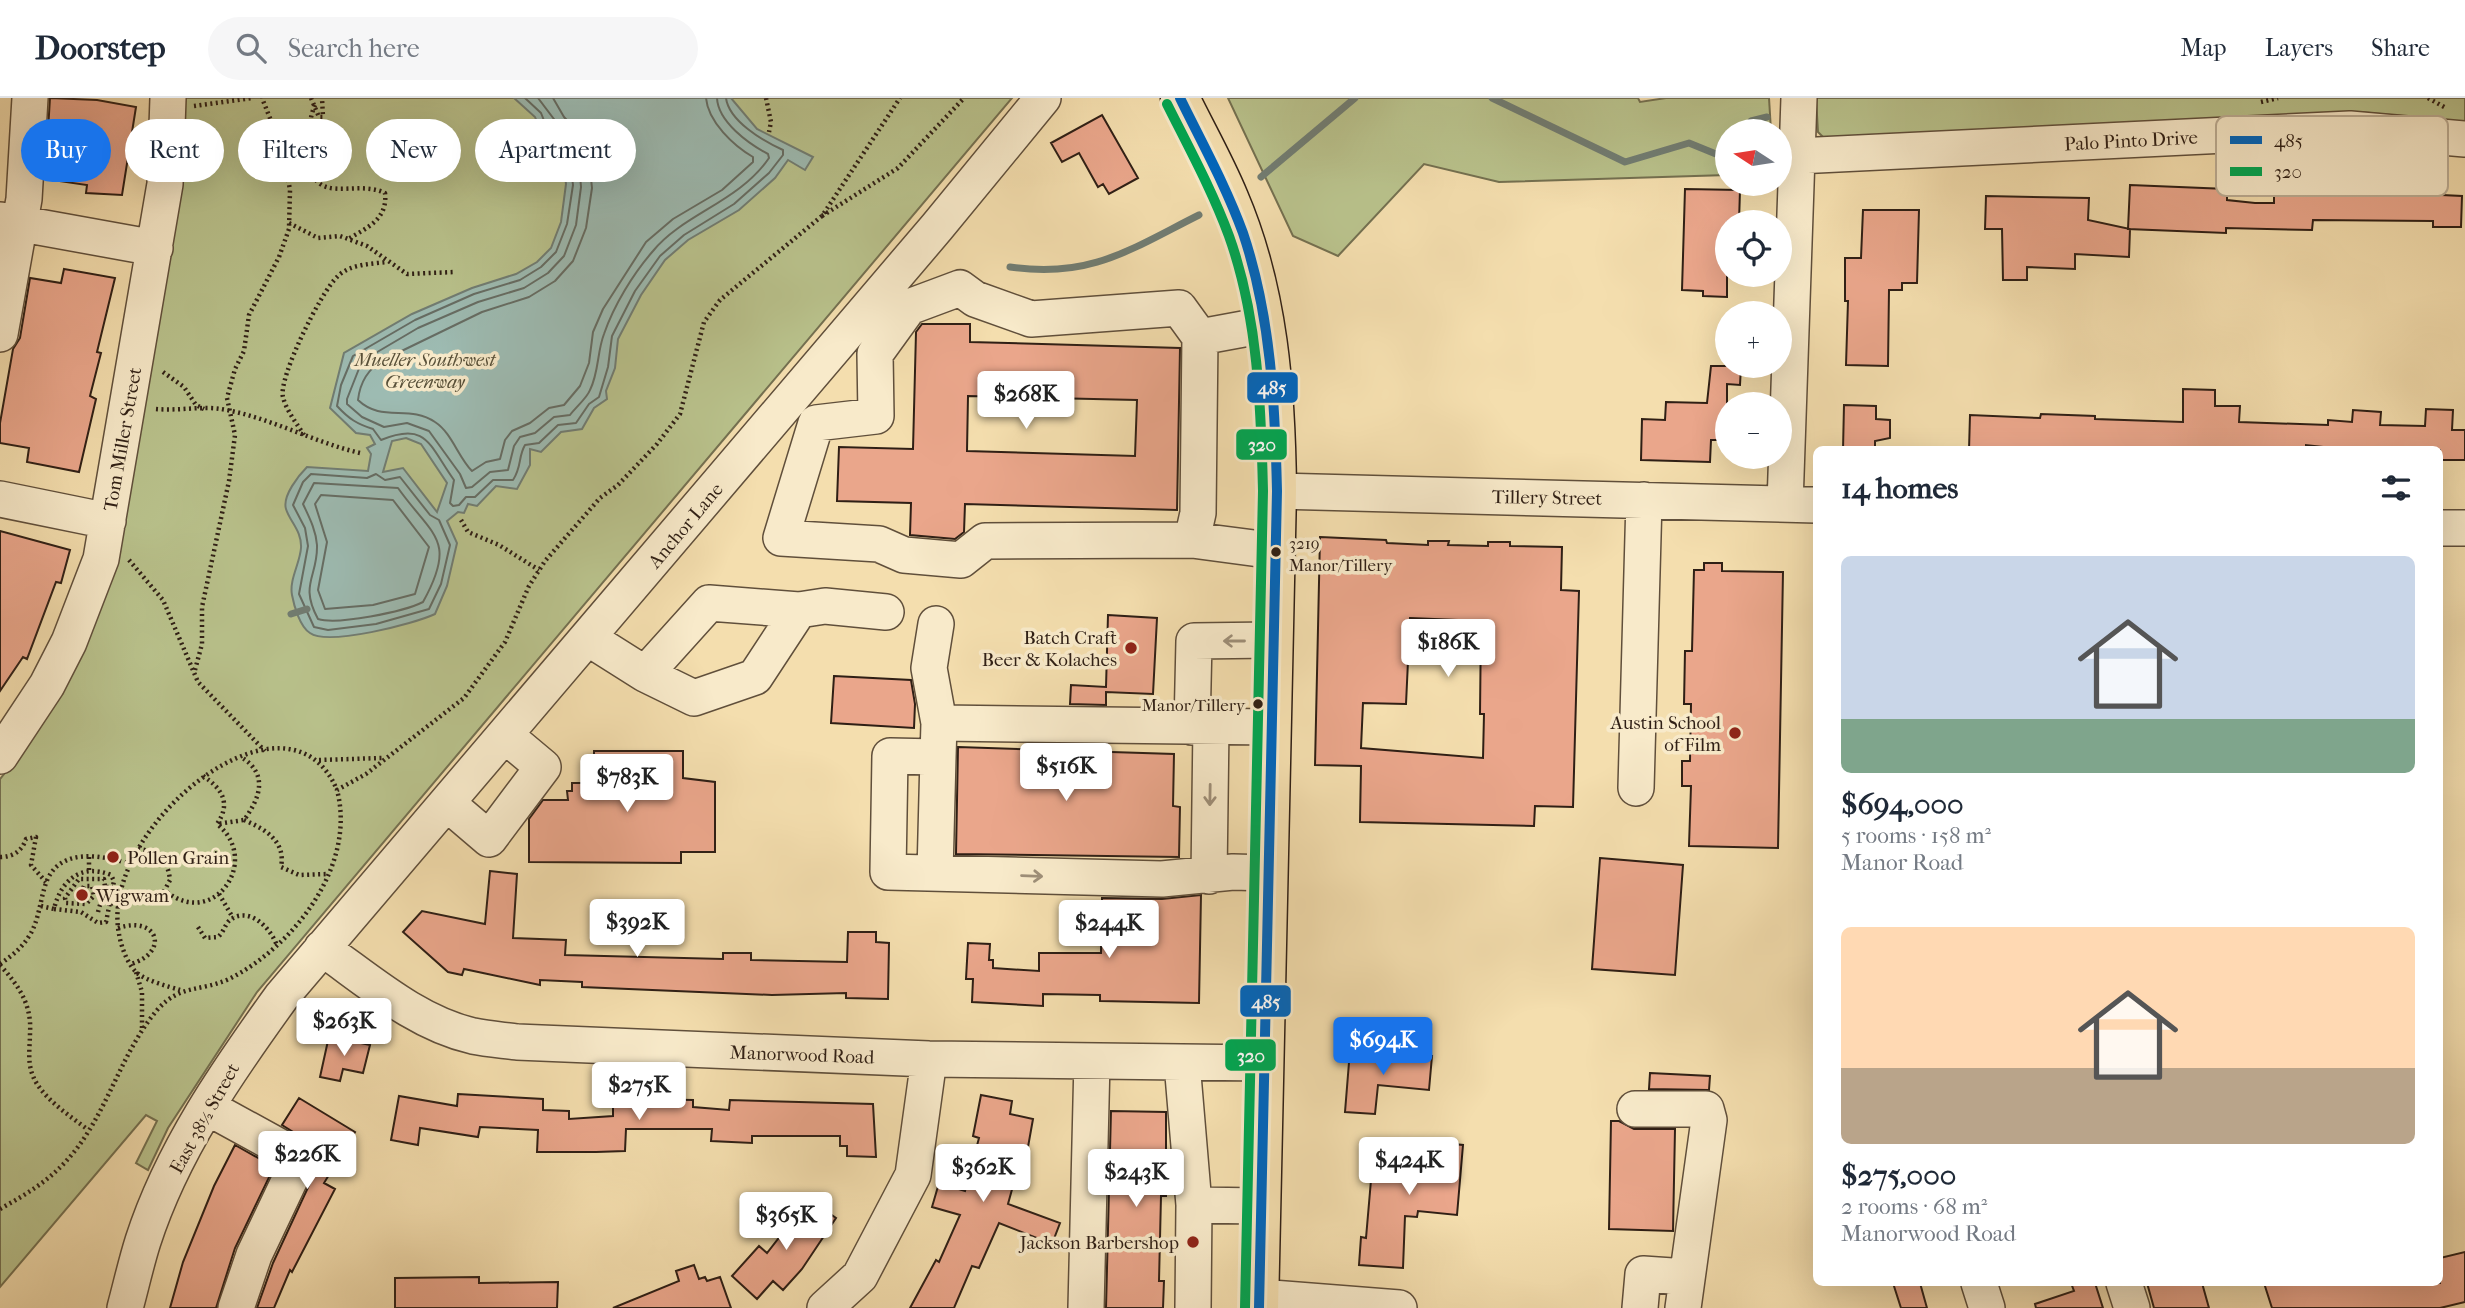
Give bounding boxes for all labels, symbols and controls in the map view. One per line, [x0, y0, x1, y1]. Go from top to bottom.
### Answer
search box [208, 17, 698, 80]
text: Doorstep [35, 29, 166, 68]
icon: search [232, 29, 270, 67]
text: Search here [288, 33, 420, 64]
text: Map [2181, 34, 2227, 62]
text: Layers [2265, 34, 2333, 62]
text: Share [2371, 34, 2430, 62]
legend [2216, 116, 2448, 196]
chip: Buy [21, 119, 111, 182]
chip: Rent [125, 119, 224, 182]
chip: Filters [238, 119, 352, 182]
chip: New [366, 119, 461, 182]
chip: Apartment [475, 119, 636, 182]
north arrow [1715, 119, 1792, 196]
map controls [1715, 119, 1792, 469]
street label: Palo Pinto Drive [2064, 127, 2198, 155]
text: 485 [2274, 130, 2303, 152]
text: 320 [2274, 161, 2302, 183]
button: locate [1715, 210, 1792, 287]
button: + [1715, 301, 1792, 378]
park label: Mueller Southwest Greenway [353, 349, 497, 393]
street label: Tom Miller Street [100, 365, 146, 513]
line badge: 485 [1246, 371, 1299, 404]
pin: $268K [977, 372, 1075, 431]
text: 485 [1257, 377, 1286, 399]
text: $268K [993, 380, 1059, 407]
button: − [1715, 392, 1792, 469]
line badge: 320 [1235, 428, 1288, 461]
text: 320 [1248, 434, 1276, 456]
icon: filters [2377, 469, 2415, 507]
text: 14 homes [1841, 471, 1958, 506]
street label: Anchor Lane [643, 479, 728, 573]
street label: Tillery Street [1492, 486, 1603, 510]
place label: 3219 Manor/Tillery [1289, 533, 1393, 575]
marker: 3219 Manor/Tillery [1269, 545, 1283, 559]
icon: home [2065, 601, 2191, 727]
pin: $186K [1399, 620, 1497, 679]
place label: Batch Craft Beer & Kolaches [982, 627, 1117, 671]
text: $186K [1417, 628, 1479, 655]
one-way arrow [1223, 634, 1246, 648]
marker: Batch Craft Beer & Kolaches [1123, 640, 1139, 656]
place label: Manor/Tillery [1142, 695, 1246, 715]
marker: Manor/Tillery [1251, 697, 1265, 711]
place label: Austin School of Film [1610, 712, 1721, 756]
marker: Austin School of Film [1727, 725, 1743, 741]
pin: $516K [1017, 744, 1115, 803]
text: $516K [1036, 752, 1096, 779]
pin: $783K [578, 754, 676, 814]
text: $783K [596, 763, 658, 790]
one-way arrow [1203, 783, 1217, 806]
text: $694,000 [1841, 787, 1964, 822]
text: 5 rooms · 158 m² [1841, 822, 1991, 849]
place label: Pollen Grain [127, 847, 229, 869]
marker: Pollen Grain [105, 849, 121, 865]
text: Manor Road [1841, 849, 1963, 876]
one-way arrow [1020, 869, 1043, 882]
place label: Wigwam [95, 885, 169, 907]
marker: Wigwam [74, 887, 90, 903]
pin: $392K [588, 900, 686, 959]
pin: $244K [1060, 900, 1158, 960]
text: $392K [606, 908, 668, 935]
text: $244K [1075, 909, 1143, 936]
icon: home [2065, 972, 2191, 1098]
line badge: 485 [1239, 984, 1292, 1018]
text: 485 [1251, 991, 1280, 1013]
pin: $263K [295, 998, 393, 1058]
text: $263K [312, 1007, 376, 1034]
pin: $694K [1334, 1018, 1432, 1077]
text: $694K [1349, 1026, 1417, 1053]
line badge: 320 [1224, 1038, 1277, 1072]
street label: Manorwood Road [729, 1041, 875, 1069]
text: 320 [1237, 1045, 1265, 1067]
street label: East 38½ Street [165, 1059, 244, 1178]
pin: $275K [590, 1062, 688, 1122]
text: $275K [608, 1071, 670, 1098]
pin: $226K [258, 1132, 356, 1191]
pin: $424K [1360, 1138, 1458, 1197]
text: $226K [274, 1140, 340, 1167]
pin: $362K [934, 1144, 1032, 1204]
text: $424K [1375, 1146, 1443, 1173]
pin: $243K [1087, 1150, 1185, 1209]
text: $362K [951, 1153, 1015, 1180]
text: $243K [1104, 1158, 1168, 1185]
text: $275,000 [1841, 1158, 1956, 1193]
pin: $365K [737, 1192, 835, 1252]
text: 2 rooms · 68 m² [1841, 1193, 1987, 1220]
text: $365K [755, 1201, 817, 1228]
text: Manorwood Road [1841, 1220, 2016, 1247]
place label: Jackson Barbershop [1018, 1232, 1179, 1254]
marker: Jackson Barbershop [1185, 1234, 1201, 1250]

